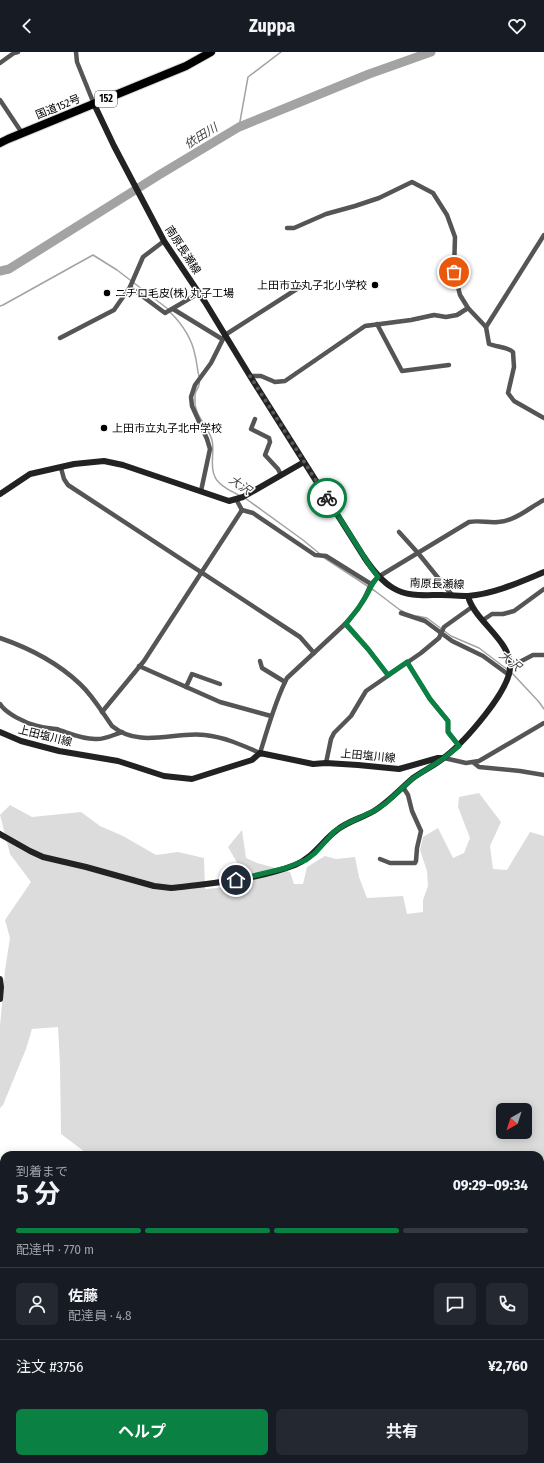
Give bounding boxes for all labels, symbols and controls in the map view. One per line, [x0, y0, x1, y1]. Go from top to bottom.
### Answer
icon: back [16, 15, 38, 37]
text: Zuppa [249, 15, 295, 37]
icon: heart [506, 15, 528, 37]
road number: 152 [95, 91, 117, 107]
street label: 国道152号 [34, 92, 82, 122]
water label: 依田川 [182, 119, 222, 151]
street label: 南原長瀬線 [163, 223, 203, 277]
pin [437, 255, 471, 289]
icon: bag [443, 261, 465, 283]
place label: 上田市立丸子北小学校 [257, 279, 367, 292]
marker: 上田市立丸子北小学校 [370, 280, 380, 290]
place label: ニチロ毛皮(株) 丸子工場 [115, 287, 234, 300]
marker: ニチロ毛皮(株) 丸子工場 [102, 288, 112, 298]
place label: 上田市立丸子北中学校 [112, 422, 222, 435]
marker: 上田市立丸子北中学校 [99, 423, 109, 433]
water label: 大沢 [226, 472, 255, 499]
courier [307, 478, 347, 518]
icon: bike [316, 487, 338, 509]
street label: 南原長瀬線 [409, 577, 465, 591]
water label: 大沢 [496, 648, 525, 675]
street label: 上田塩川線 [17, 723, 73, 749]
street label: 上田塩川線 [340, 747, 396, 765]
pin [219, 863, 253, 897]
icon: home [225, 869, 247, 891]
north arrow [496, 1103, 532, 1139]
map controls [496, 1103, 532, 1139]
text: 到着まで [16, 1164, 68, 1179]
text: 09:29–09:34 [453, 1176, 528, 1194]
text: 5 分 [16, 1179, 60, 1210]
text: 配達中 · 770 m [16, 1242, 94, 1257]
button: person [16, 1283, 58, 1325]
button: chat [434, 1283, 476, 1325]
button: phone [486, 1283, 528, 1325]
text: 佐藤 [68, 1287, 98, 1305]
text: 配達員 · 4.8 [68, 1308, 131, 1323]
text: ¥2,760 [488, 1357, 528, 1375]
text: 注文 #3756 [16, 1358, 83, 1376]
button: ヘルプ [16, 1409, 268, 1455]
button: 共有 [276, 1409, 528, 1455]

